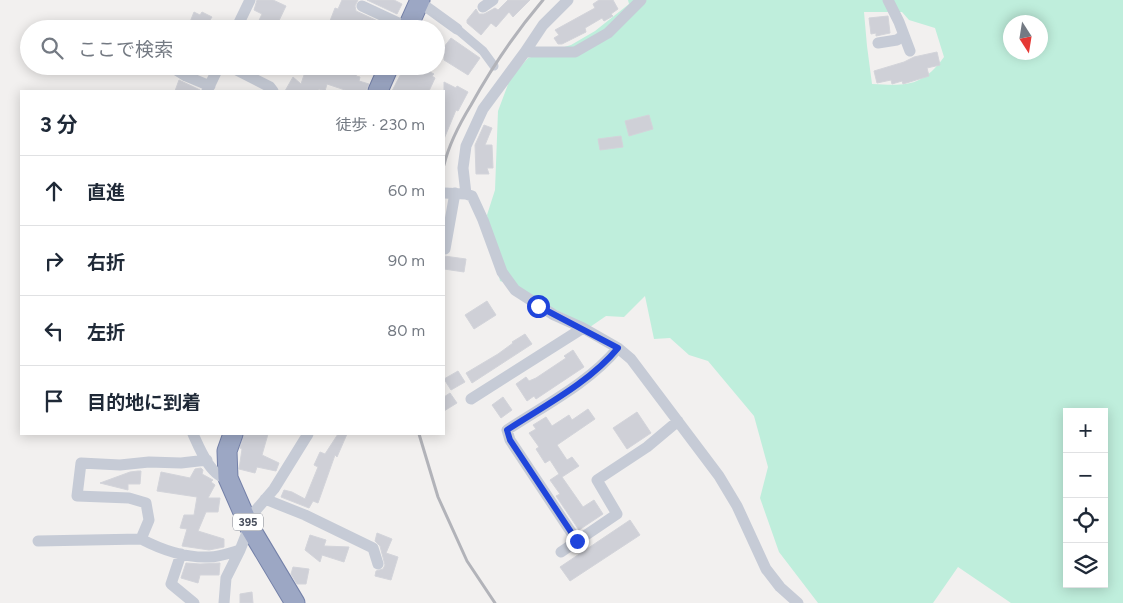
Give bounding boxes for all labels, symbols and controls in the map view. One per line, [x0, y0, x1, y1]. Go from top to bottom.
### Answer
north arrow [1003, 15, 1048, 60]
search box [20, 20, 445, 75]
icon: search [38, 34, 66, 62]
text: ここで検索 [78, 38, 173, 61]
text: 3 分 [40, 112, 78, 137]
text: 徒歩 · 230 m [336, 115, 425, 134]
icon: ahead [40, 177, 68, 205]
text: 直進 [87, 181, 125, 204]
text: 60 m [388, 181, 425, 200]
icon: right [40, 247, 68, 275]
text: 右折 [87, 251, 125, 274]
text: 90 m [388, 251, 425, 270]
route start [527, 295, 550, 318]
icon: left [40, 317, 68, 345]
text: 左折 [87, 321, 125, 344]
text: 80 m [387, 321, 425, 340]
icon: arrive [40, 387, 68, 415]
text: 目的地に到着 [87, 391, 201, 414]
map controls [1063, 408, 1108, 588]
button: + [1063, 408, 1108, 453]
button: − [1063, 453, 1108, 498]
button: locate [1063, 498, 1108, 543]
road number: 395 [233, 514, 263, 530]
route end [566, 530, 589, 553]
button: layers [1063, 543, 1108, 588]

